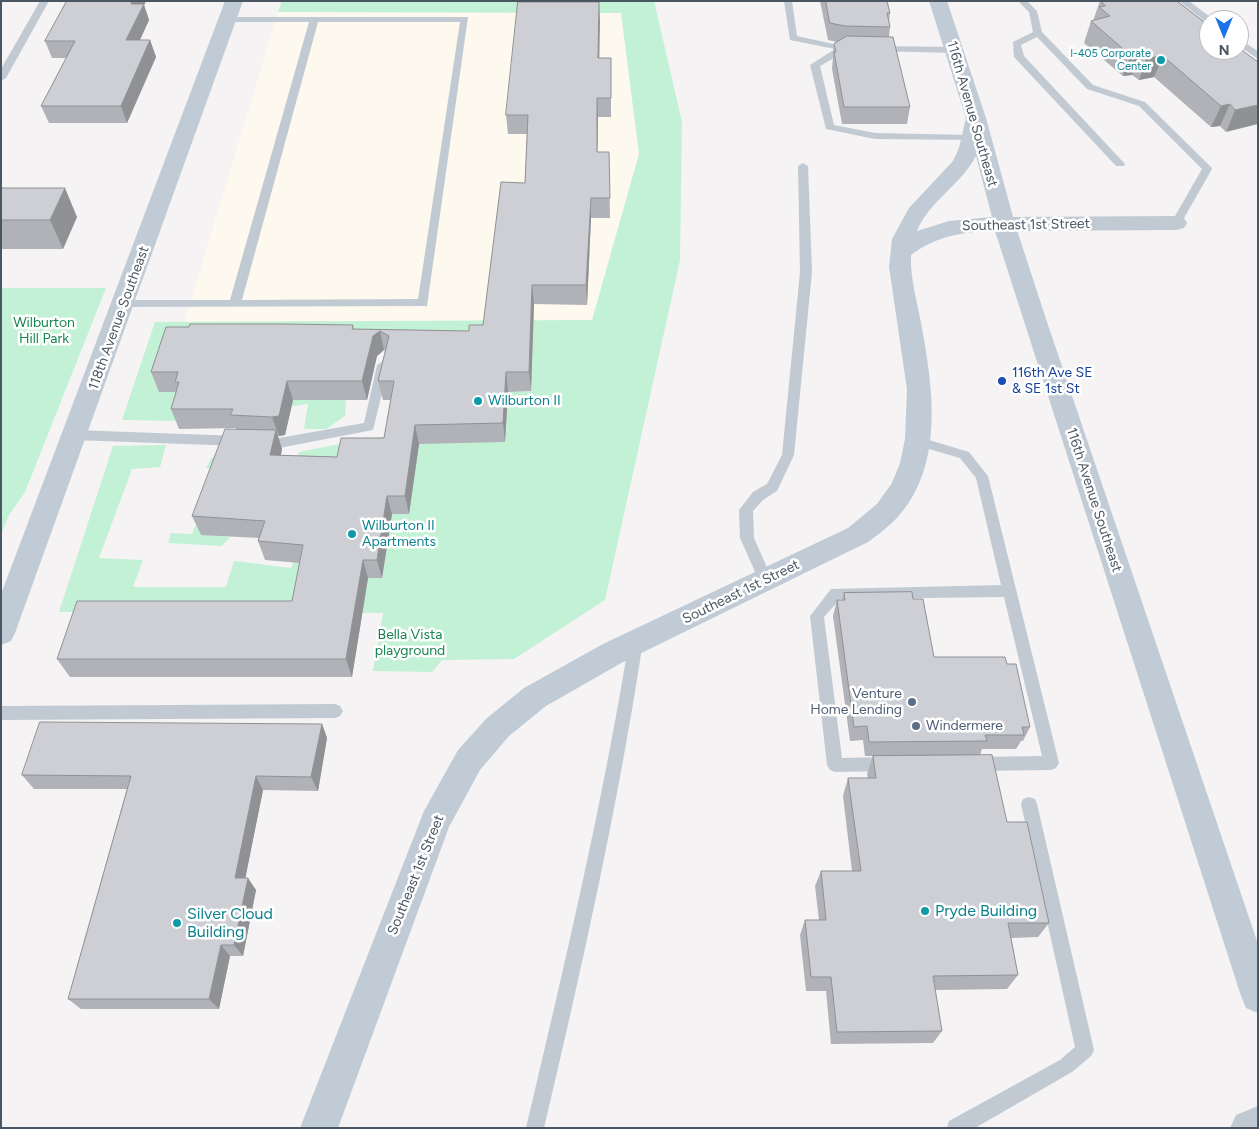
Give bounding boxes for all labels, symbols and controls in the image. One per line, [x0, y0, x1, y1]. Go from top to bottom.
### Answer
north arrow [1199, 10, 1249, 60]
street label: 116th Avenue Southeast [943, 39, 1001, 189]
text: N [1219, 41, 1229, 58]
place label: I-405 Corporate Center [1070, 47, 1151, 73]
marker: I-405 Corporate Center [1155, 54, 1167, 66]
street label: Southeast 1st Street [962, 215, 1090, 235]
street label: 118th Avenue Southeast [85, 244, 153, 392]
park label: Wilburton Hill Park [13, 315, 75, 348]
place label: 116th Ave SE & SE 1st St [1012, 365, 1092, 398]
marker: 116th Ave SE & SE 1st St [996, 375, 1008, 387]
place label: Wilburton II [488, 393, 561, 409]
marker: Wilburton II [472, 395, 484, 407]
street label: 116th Avenue Southeast [1063, 426, 1125, 574]
place label: Wilburton II Apartments [362, 518, 436, 550]
marker: Wilburton II Apartments [346, 528, 358, 540]
street label: Southeast 1st Street [680, 556, 802, 628]
park label: Bella Vista playground [375, 627, 445, 660]
place label: Venture Home Lending [810, 686, 902, 719]
marker: Venture Home Lending [906, 696, 918, 708]
place label: Windermere [926, 718, 1003, 734]
marker: Windermere [910, 720, 922, 732]
street label: Southeast 1st Street [384, 813, 448, 937]
place label: Pryde Building [935, 901, 1037, 921]
place label: Silver Cloud Building [187, 904, 273, 942]
marker: Pryde Building [919, 905, 931, 917]
marker: Silver Cloud Building [171, 917, 183, 929]

